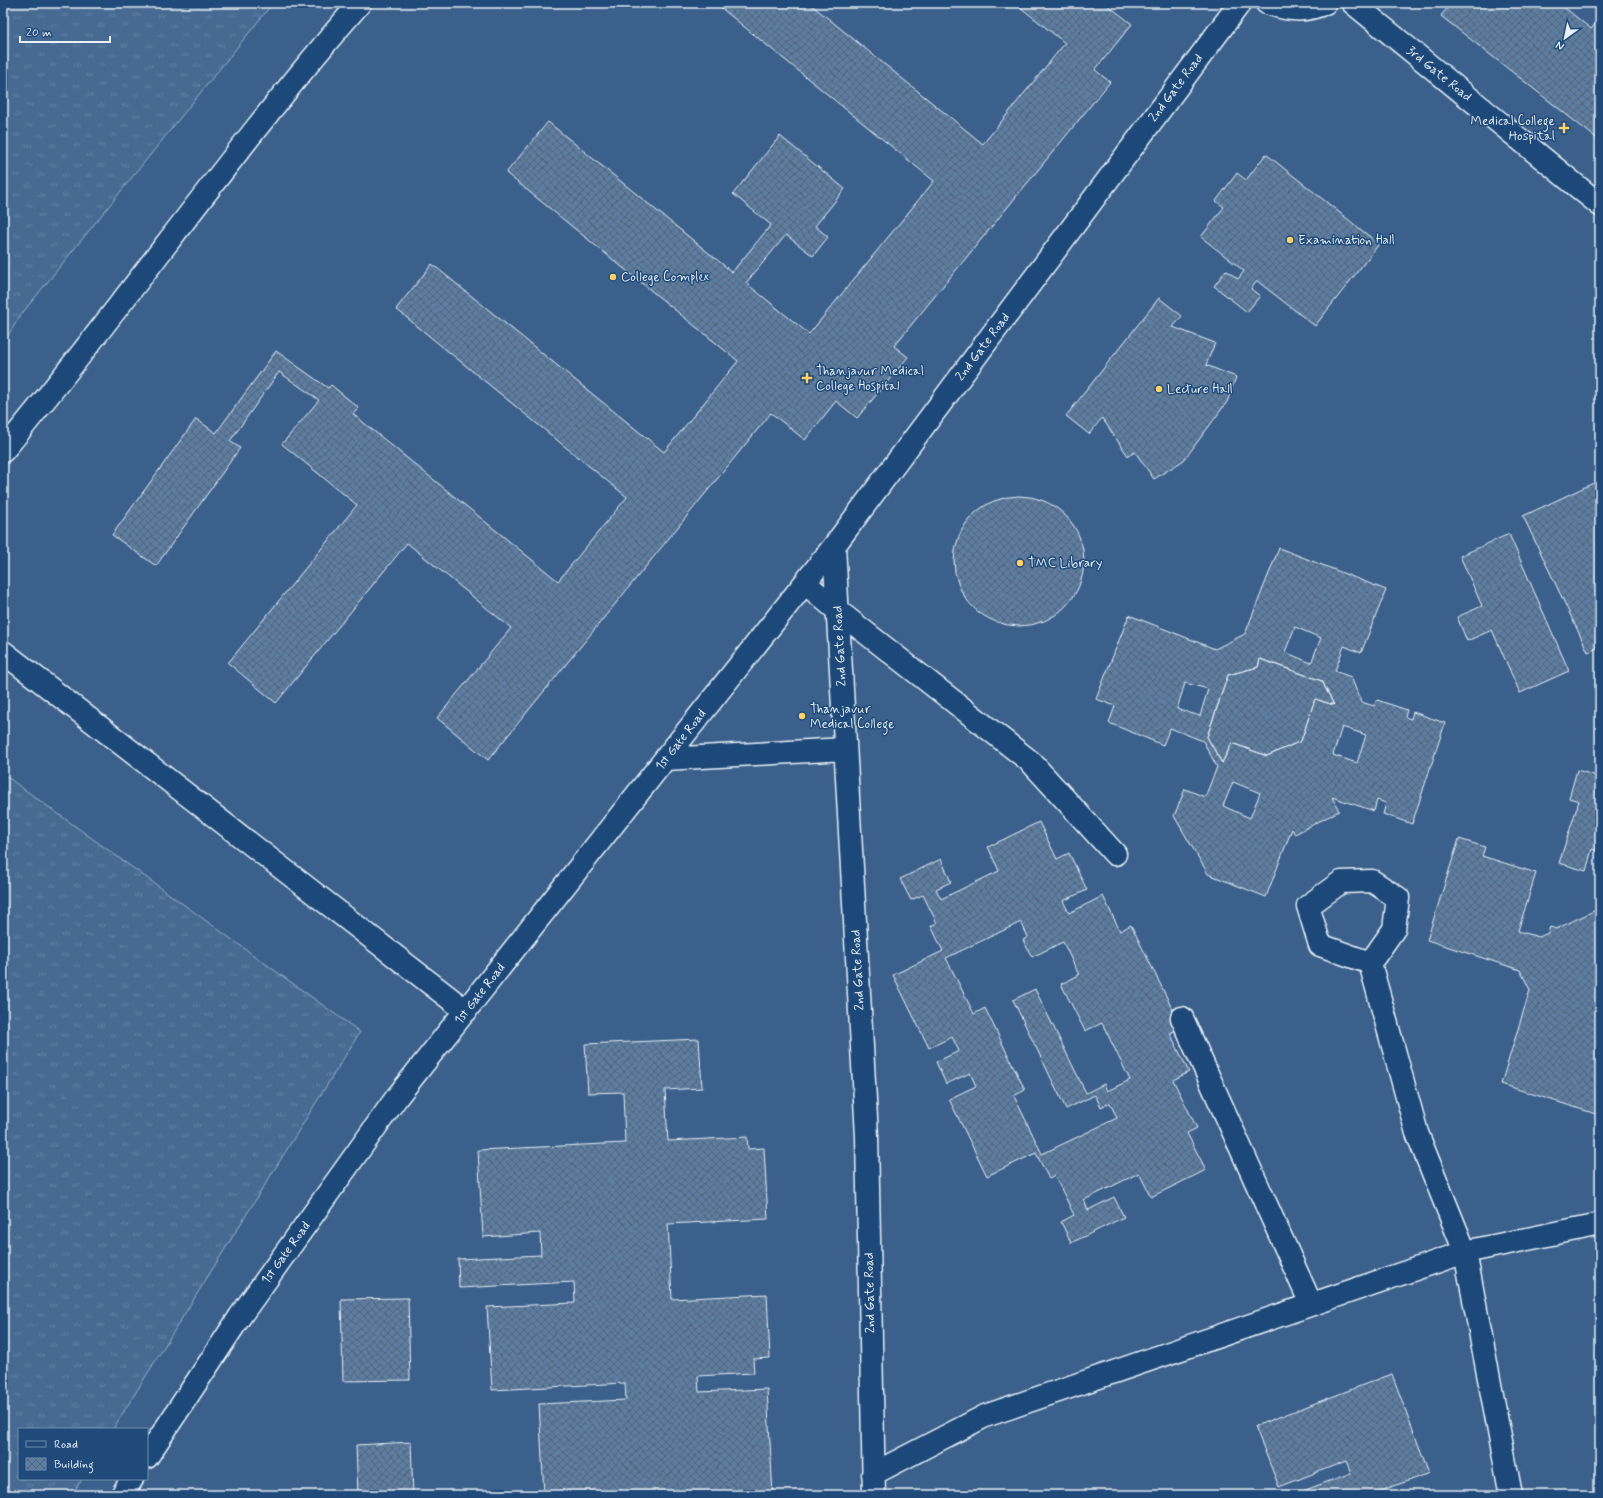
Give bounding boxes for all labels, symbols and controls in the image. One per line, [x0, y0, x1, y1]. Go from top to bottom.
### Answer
scale bar [20, 18, 110, 44]
north arrow [1545, 18, 1585, 58]
text: 20 m [26, 25, 52, 41]
text: N [1553, 38, 1567, 53]
street label: 3rd Gate Road [1403, 43, 1475, 105]
street label: 2nd Gate Road [1145, 51, 1207, 125]
place label: Medical College Hospital [1471, 113, 1555, 145]
marker: Medical College Hospital [1558, 122, 1570, 134]
place label: Examination Hall [1298, 232, 1395, 249]
marker: Examination Hall [1285, 235, 1295, 245]
place label: College Complex [621, 269, 710, 286]
marker: College Complex [608, 272, 618, 282]
street label: 2nd Gate Road [952, 310, 1014, 384]
place label: Thanjavur Medical College Hospital [816, 363, 924, 395]
marker: Thanjavur Medical College Hospital [801, 372, 813, 384]
place label: Lecture Hall [1167, 381, 1233, 398]
marker: Lecture Hall [1154, 384, 1164, 394]
place label: TMC Library [1028, 555, 1103, 572]
marker: TMC Library [1015, 558, 1025, 568]
street label: 2nd Gate Road [829, 605, 851, 687]
place label: Thanjavur Medical College [810, 701, 894, 735]
street label: 1st Gate Road [652, 706, 710, 774]
marker: Thanjavur Medical College [797, 711, 807, 721]
street label: 2nd Gate Road [847, 929, 869, 1011]
street label: 1st Gate Road [451, 960, 509, 1028]
street label: 1st Gate Road [258, 1218, 314, 1288]
street label: 2nd Gate Road [861, 1252, 879, 1334]
legend [18, 1428, 148, 1480]
text: Road [54, 1437, 78, 1453]
text: Building [54, 1457, 94, 1474]

